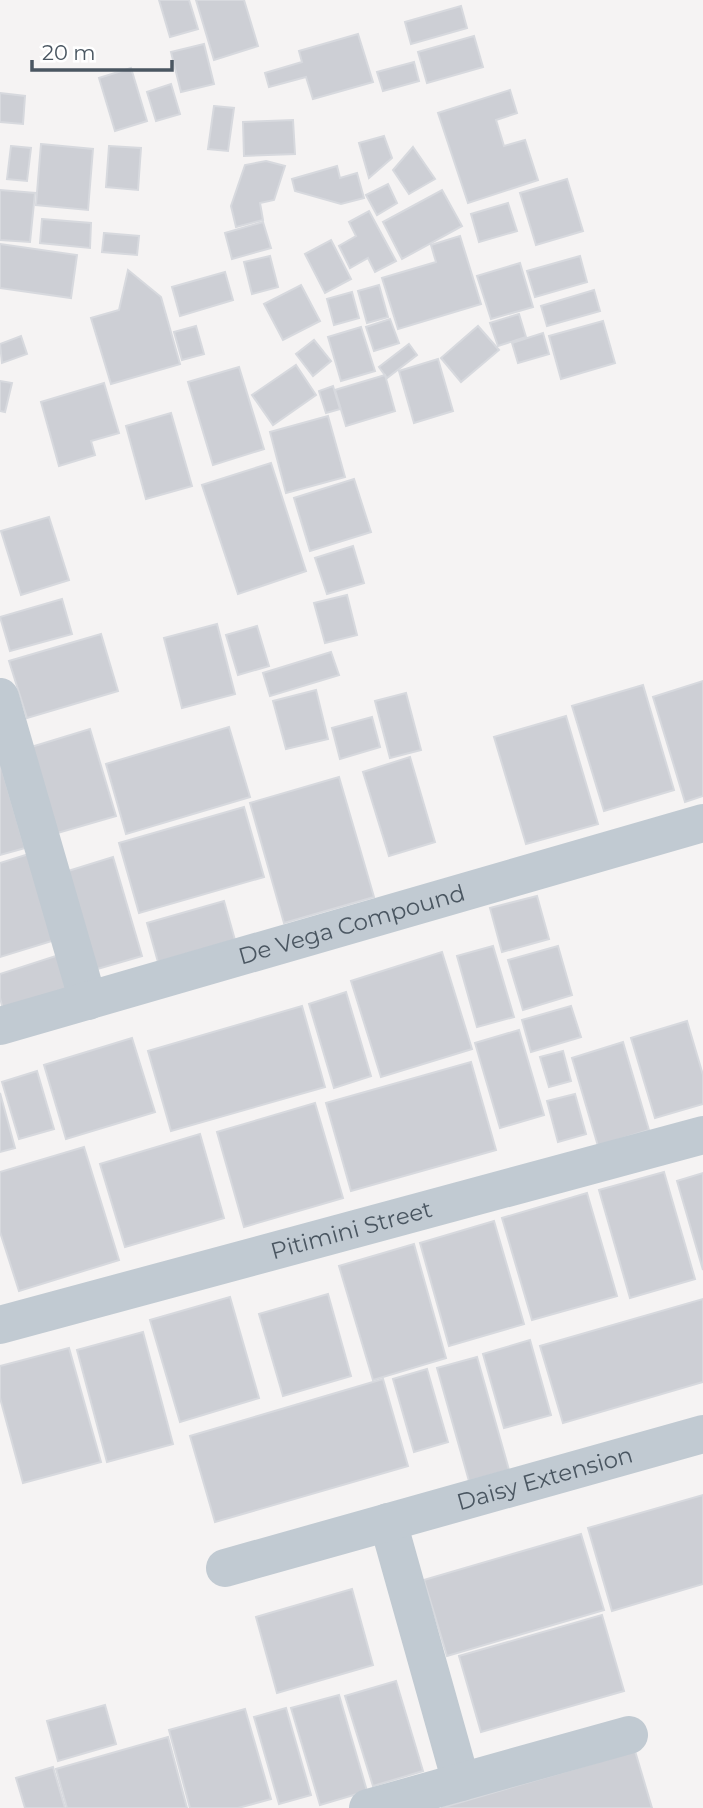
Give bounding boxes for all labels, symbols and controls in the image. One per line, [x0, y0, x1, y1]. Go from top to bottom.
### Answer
scale bar [32, 28, 172, 72]
text: 20 m [42, 40, 96, 65]
street label: De Vega Compound [235, 879, 468, 970]
street label: Pitimini Street [268, 1195, 435, 1265]
street label: Daisy Extension [453, 1440, 636, 1516]

